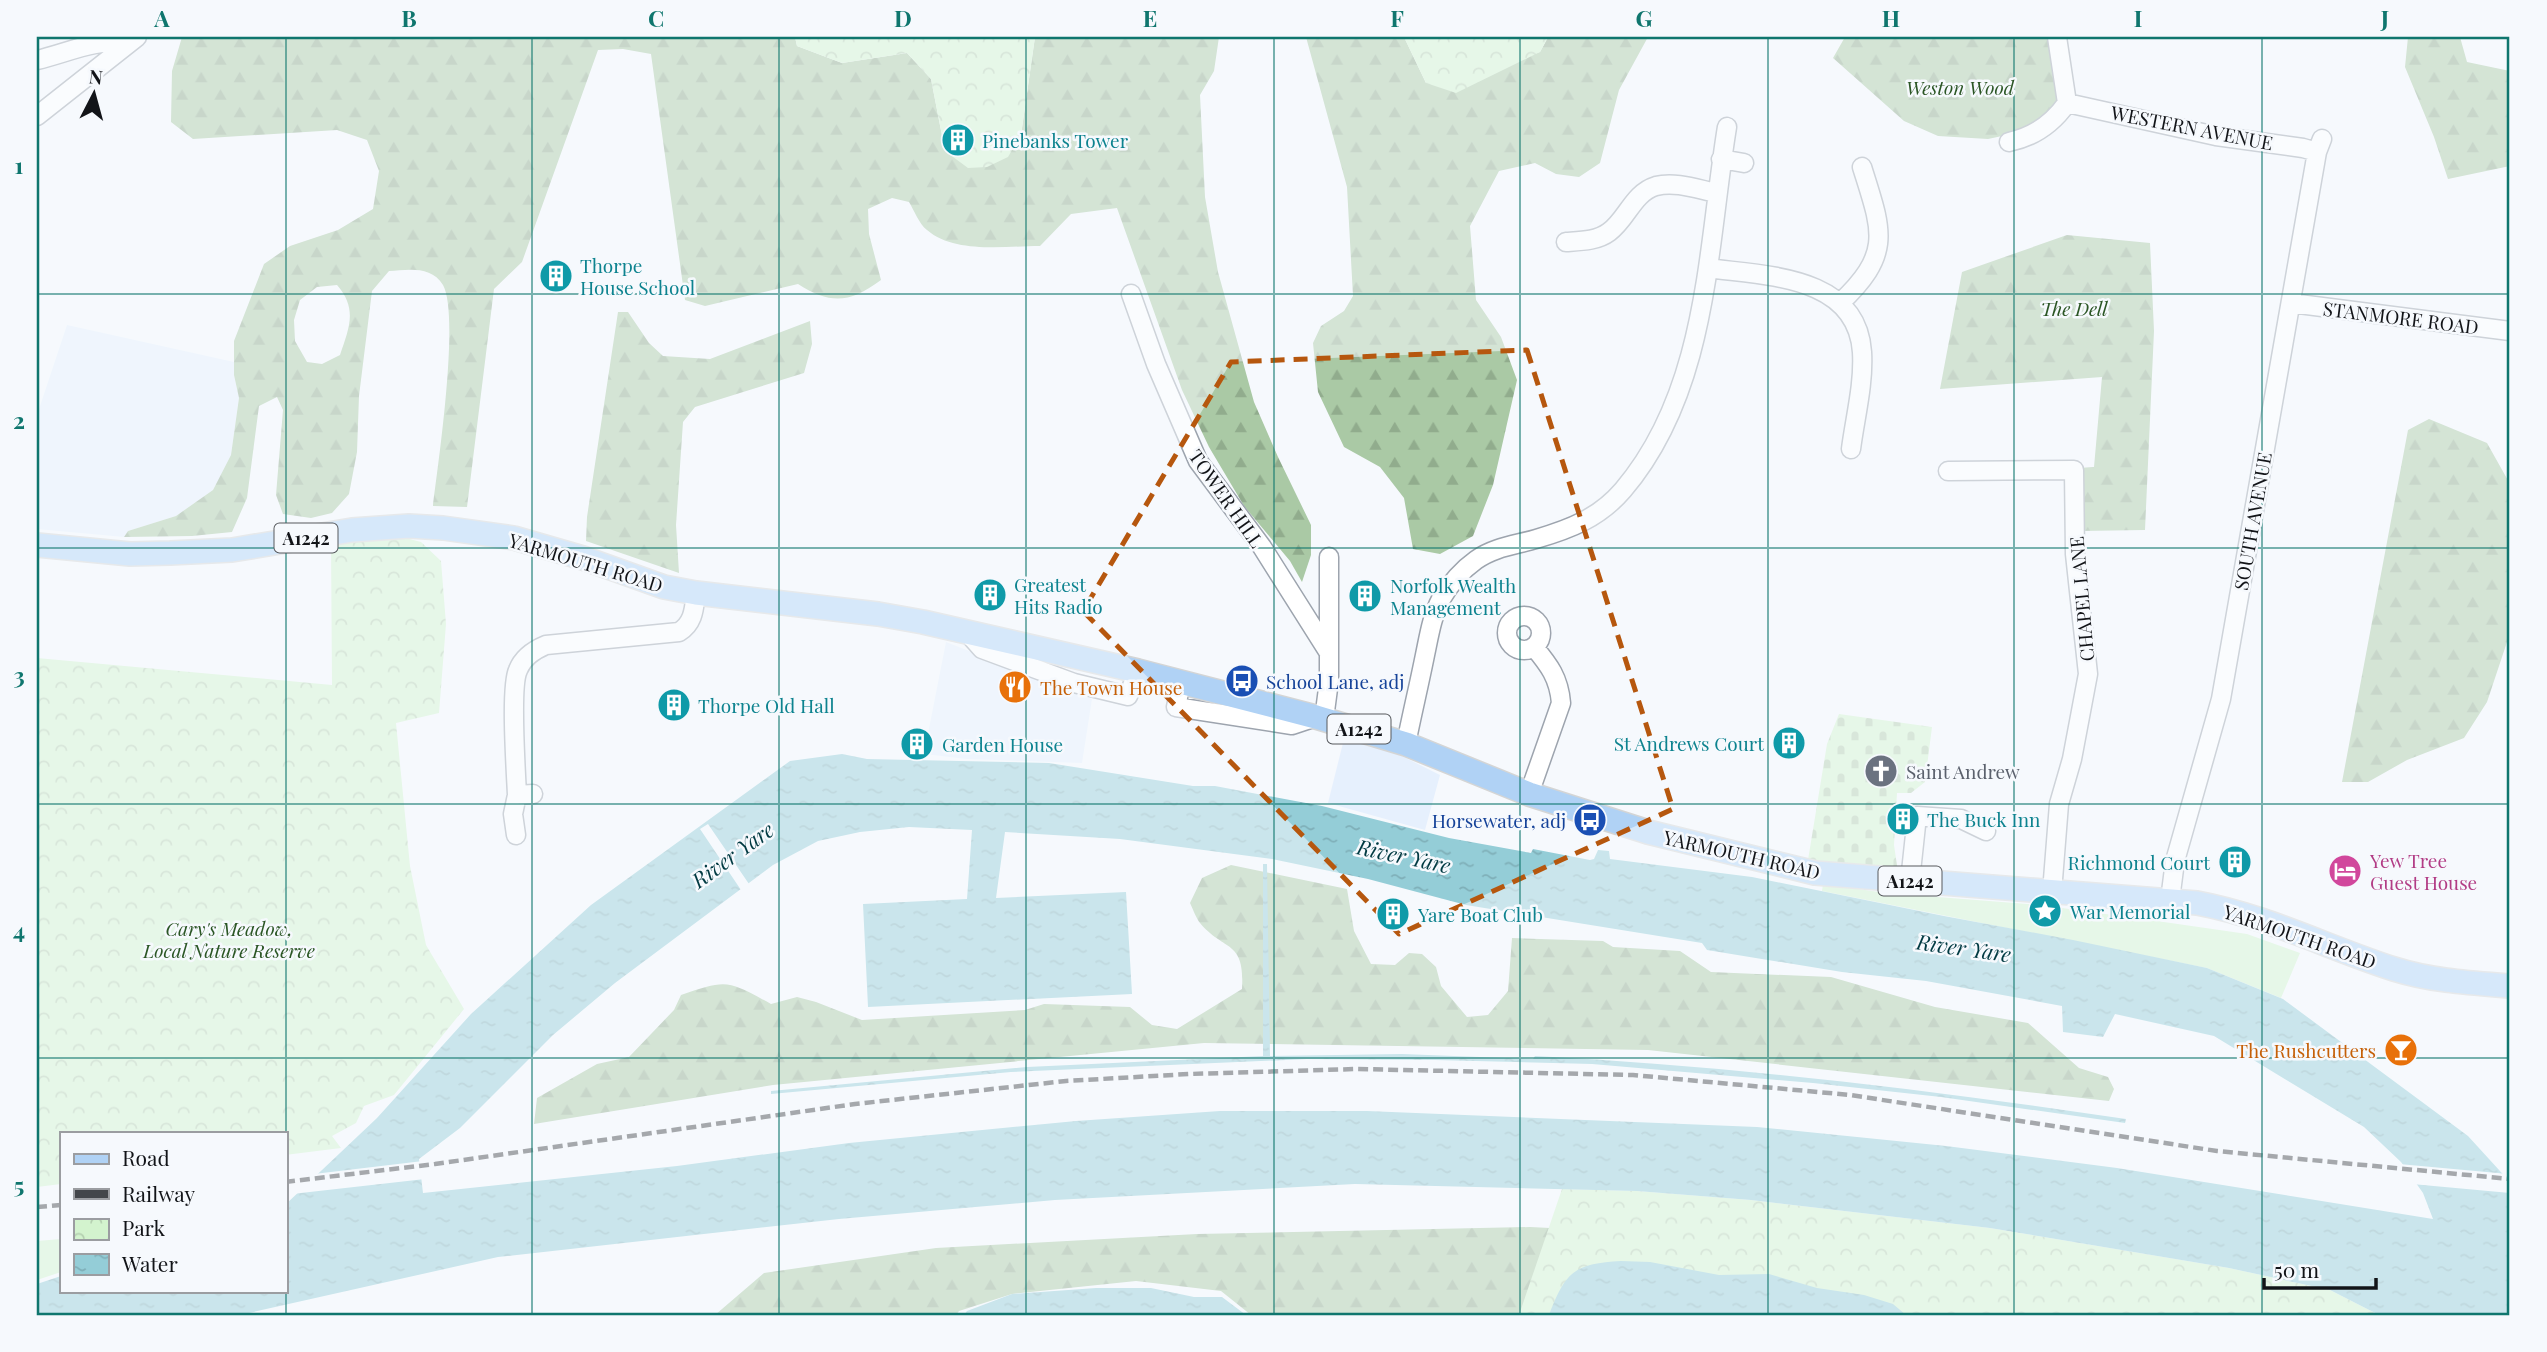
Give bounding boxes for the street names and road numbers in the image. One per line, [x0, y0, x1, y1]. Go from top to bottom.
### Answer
street label: WESTERN AVENUE [2108, 98, 2275, 155]
street label: STANMORE ROAD [2322, 295, 2480, 339]
street label: TOWER HILL [1184, 444, 1270, 552]
street label: SOUTH AVENUE [2227, 450, 2277, 592]
road number: A1242 [274, 524, 338, 552]
street label: YARMOUTH ROAD [505, 526, 666, 598]
street label: CHAPEL LANE [2063, 535, 2099, 663]
road number: A1242 [1328, 714, 1390, 744]
street label: YARMOUTH ROAD [1660, 823, 1823, 885]
road number: A1242 [1878, 866, 1941, 896]
street label: YARMOUTH ROAD [2219, 897, 2380, 974]

